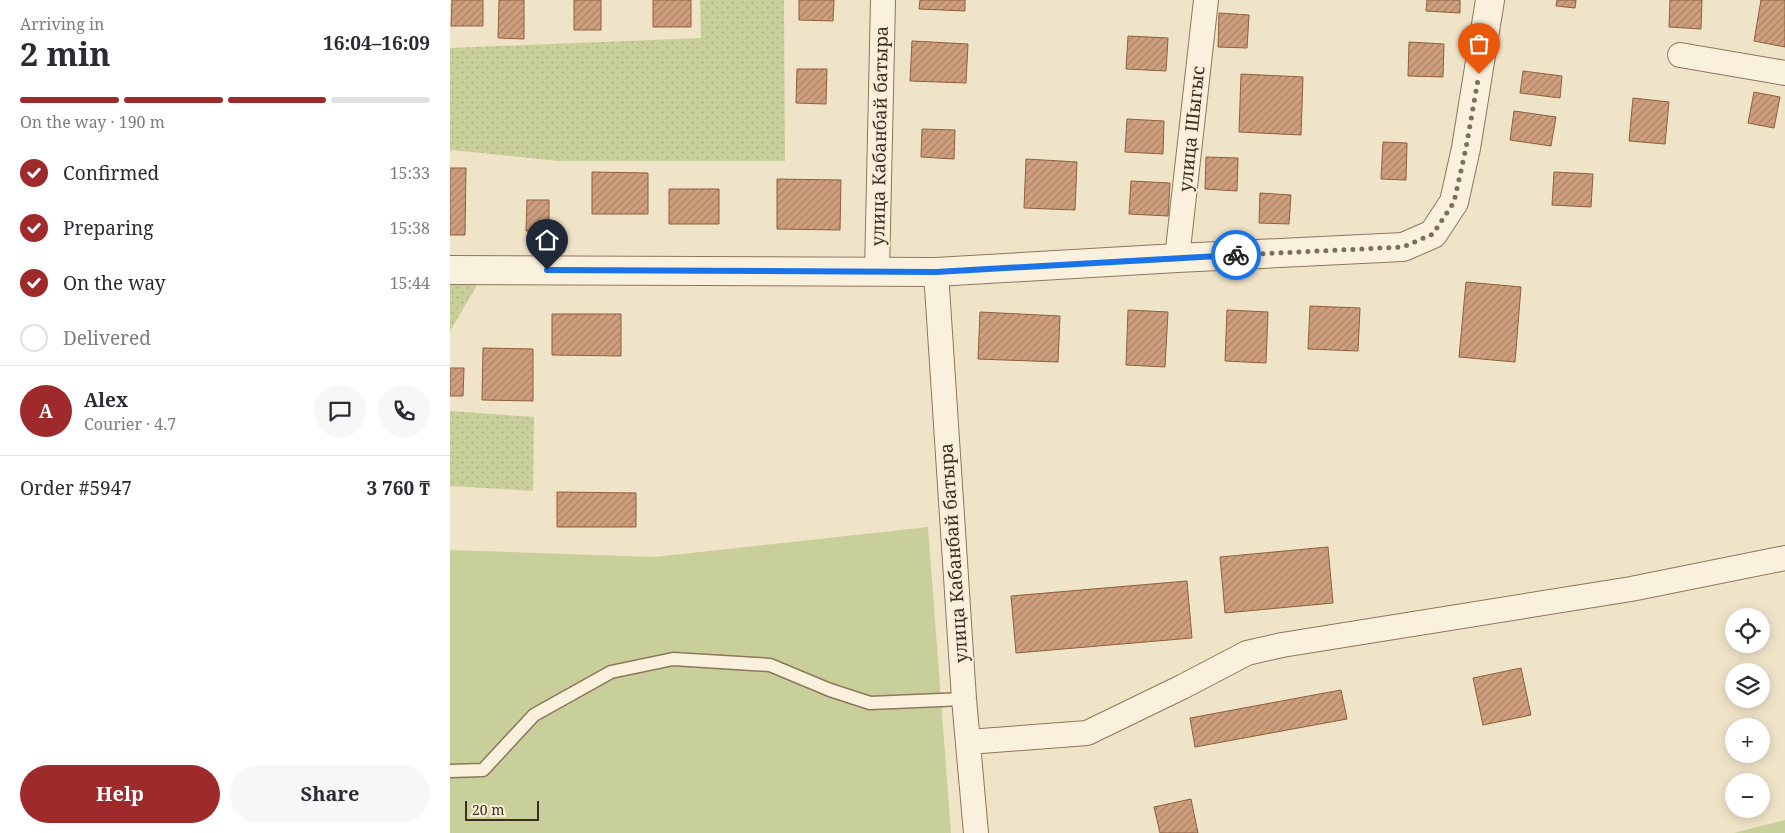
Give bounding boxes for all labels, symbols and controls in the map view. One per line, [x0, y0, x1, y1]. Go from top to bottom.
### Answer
text: Arriving in [20, 13, 104, 35]
pin [1458, 23, 1500, 74]
street label: улица Кабанбай батыра [865, 26, 893, 246]
text: 16:04–16:09 [323, 30, 430, 56]
icon: bag [1465, 30, 1493, 58]
text: 2 min [20, 32, 111, 75]
street label: улица Шыгыс [1172, 65, 1210, 193]
text: On the way · 190 m [20, 111, 165, 133]
icon: check [20, 159, 48, 187]
text: Confirmed [63, 160, 159, 186]
text: 15:33 [390, 162, 430, 184]
icon: check [20, 214, 48, 242]
text: Preparing [63, 215, 153, 241]
text: 15:38 [390, 217, 430, 239]
pin [526, 219, 568, 270]
icon: home [533, 226, 561, 254]
courier [1211, 230, 1261, 280]
icon: bike [1222, 241, 1250, 269]
icon: check [20, 269, 48, 297]
text: On the way [63, 270, 166, 296]
text: 15:44 [390, 272, 430, 294]
text: Delivered [63, 325, 151, 351]
button: chat [314, 385, 366, 437]
button: phone [378, 385, 430, 437]
text: Alex [84, 387, 128, 413]
text: A [39, 398, 53, 424]
text: Courier · 4.7 [84, 413, 176, 435]
street label: улица Кабанбай батыра [933, 442, 973, 664]
text: Order #5947 [20, 475, 132, 501]
text: 3 760 ₸ [366, 475, 430, 501]
map controls [1725, 608, 1770, 818]
button: locate [1725, 608, 1770, 653]
button: layers [1725, 663, 1770, 708]
button: + [1725, 718, 1770, 763]
button: Help [20, 765, 220, 823]
button: Share [230, 765, 430, 823]
button: − [1725, 773, 1770, 818]
scale bar [465, 798, 539, 821]
text: 20 m [472, 800, 505, 819]

